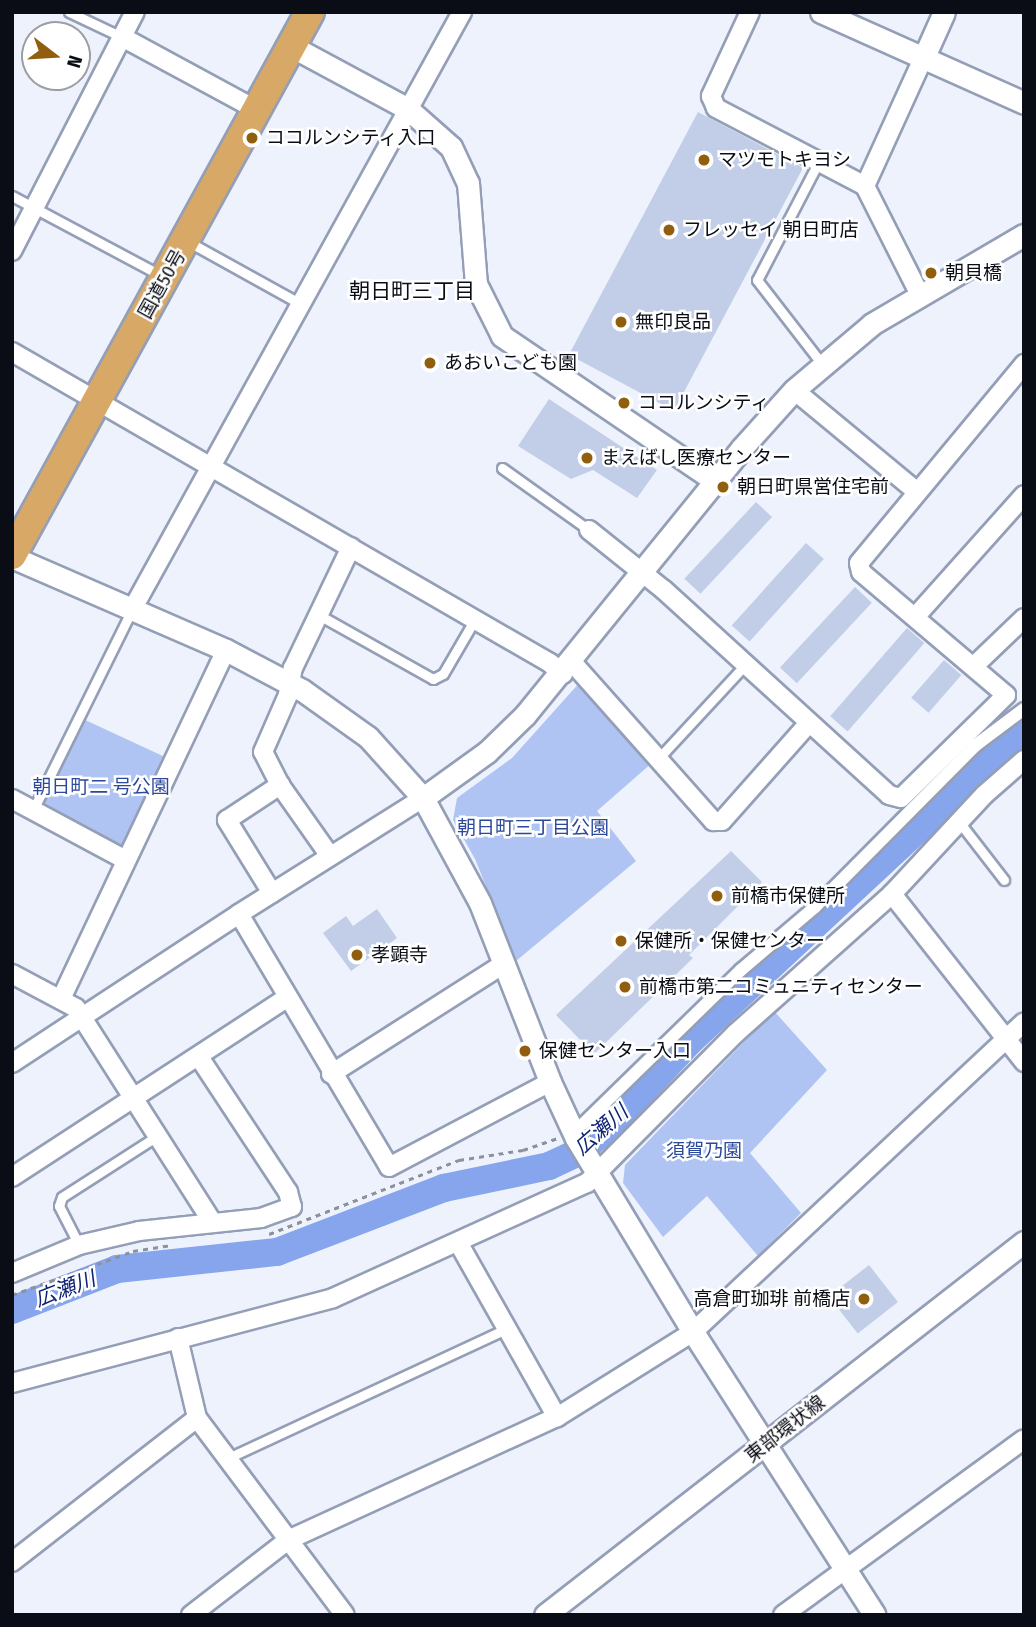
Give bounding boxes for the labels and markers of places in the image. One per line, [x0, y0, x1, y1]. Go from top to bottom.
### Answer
place label: ココルンシティ入口 [266, 127, 437, 149]
marker: ココルンシティ入口 [244, 130, 260, 146]
place label: マツモトキヨシ [718, 149, 851, 171]
marker: マツモトキヨシ [696, 152, 712, 168]
place label: フレッセイ 朝日町店 [683, 219, 858, 241]
marker: フレッセイ 朝日町店 [661, 222, 677, 238]
place label: 朝貝橋 [945, 262, 1002, 284]
marker: 朝貝橋 [923, 265, 939, 281]
place label: 無印良品 [635, 311, 711, 333]
marker: 無印良品 [613, 314, 629, 330]
place label: あおいこども園 [444, 352, 577, 374]
marker: あおいこども園 [422, 355, 438, 371]
place label: ココルンシティ [638, 392, 771, 414]
marker: ココルンシティ [616, 395, 632, 411]
place label: まえばし医療センター [601, 447, 791, 469]
marker: まえばし医療センター [579, 450, 595, 466]
place label: 朝日町県営住宅前 [737, 476, 889, 498]
marker: 朝日町県営住宅前 [715, 479, 731, 495]
place label: 前橋市保健所 [731, 885, 845, 907]
marker: 前橋市保健所 [709, 888, 725, 904]
place label: 保健所・保健センター [635, 930, 825, 952]
marker: 保健所・保健センター [613, 933, 629, 949]
place label: 孝顕寺 [371, 944, 428, 966]
marker: 孝顕寺 [349, 947, 365, 963]
place label: 前橋市第二コミュニティセンター [639, 976, 924, 998]
marker: 前橋市第二コミュニティセンター [617, 979, 633, 995]
place label: 保健センター入口 [539, 1040, 691, 1062]
marker: 保健センター入口 [517, 1043, 533, 1059]
place label: 高倉町珈琲 前橋店 [694, 1288, 850, 1310]
marker: 高倉町珈琲 前橋店 [856, 1291, 872, 1307]

